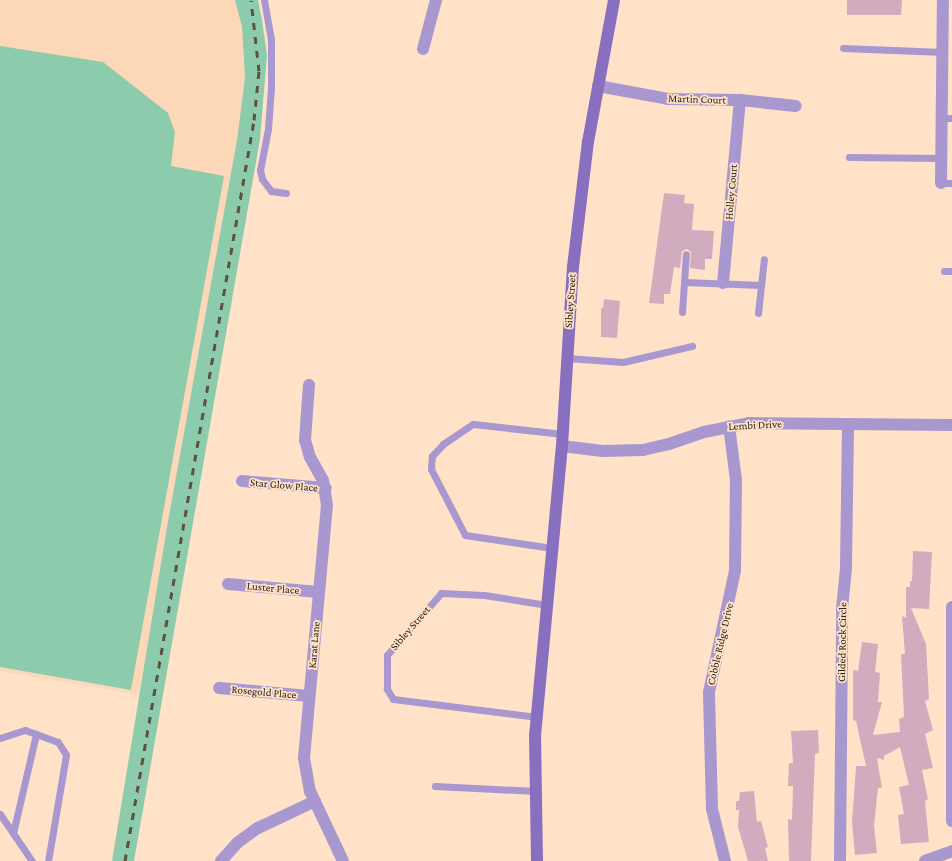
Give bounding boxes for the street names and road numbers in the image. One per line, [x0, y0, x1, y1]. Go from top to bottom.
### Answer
street label: Martin Court [668, 91, 726, 107]
street label: Holley Court [722, 164, 740, 220]
street label: Sibley Street [562, 273, 578, 329]
street label: Lembi Drive [728, 417, 782, 433]
street label: Star Glow Place [250, 475, 318, 495]
street label: Luster Place [246, 579, 300, 597]
street label: Cobble Ridge Drive [704, 602, 736, 686]
street label: Gilded Rock Circle [835, 602, 849, 682]
street label: Sibley Street [387, 603, 433, 653]
street label: Karat Lane [305, 621, 323, 669]
street label: Rosegold Place [231, 683, 297, 701]

